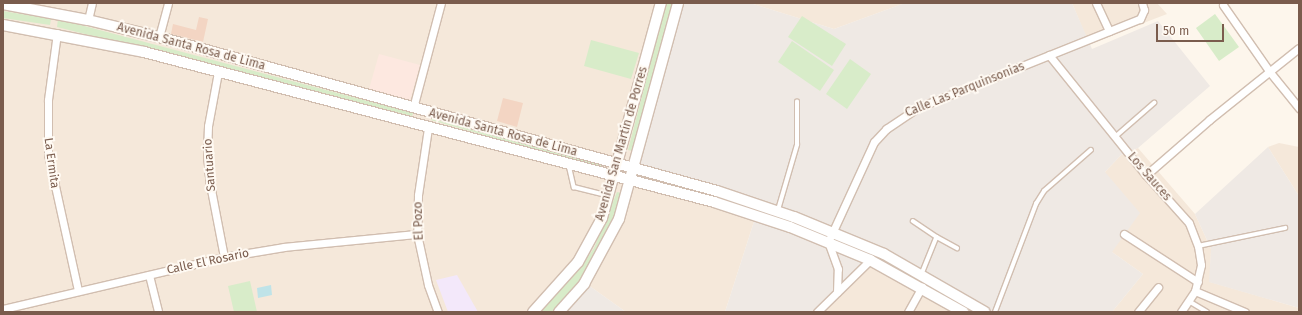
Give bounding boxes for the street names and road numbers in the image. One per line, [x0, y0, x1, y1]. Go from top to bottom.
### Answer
street label: Avenida Santa Rosa de Lima [115, 20, 267, 74]
street label: Calle Las Parquinsonias [903, 59, 1027, 121]
street label: Avenida San Martín de Porres [593, 65, 651, 223]
street label: Avenida Santa Rosa de Lima [427, 106, 579, 160]
street label: La Ermita [40, 137, 62, 189]
street label: Santuario [201, 138, 219, 192]
street label: Los Sauces [1124, 150, 1174, 204]
street label: El Pozo [411, 201, 427, 241]
street label: Calle El Rosario [165, 246, 251, 278]

